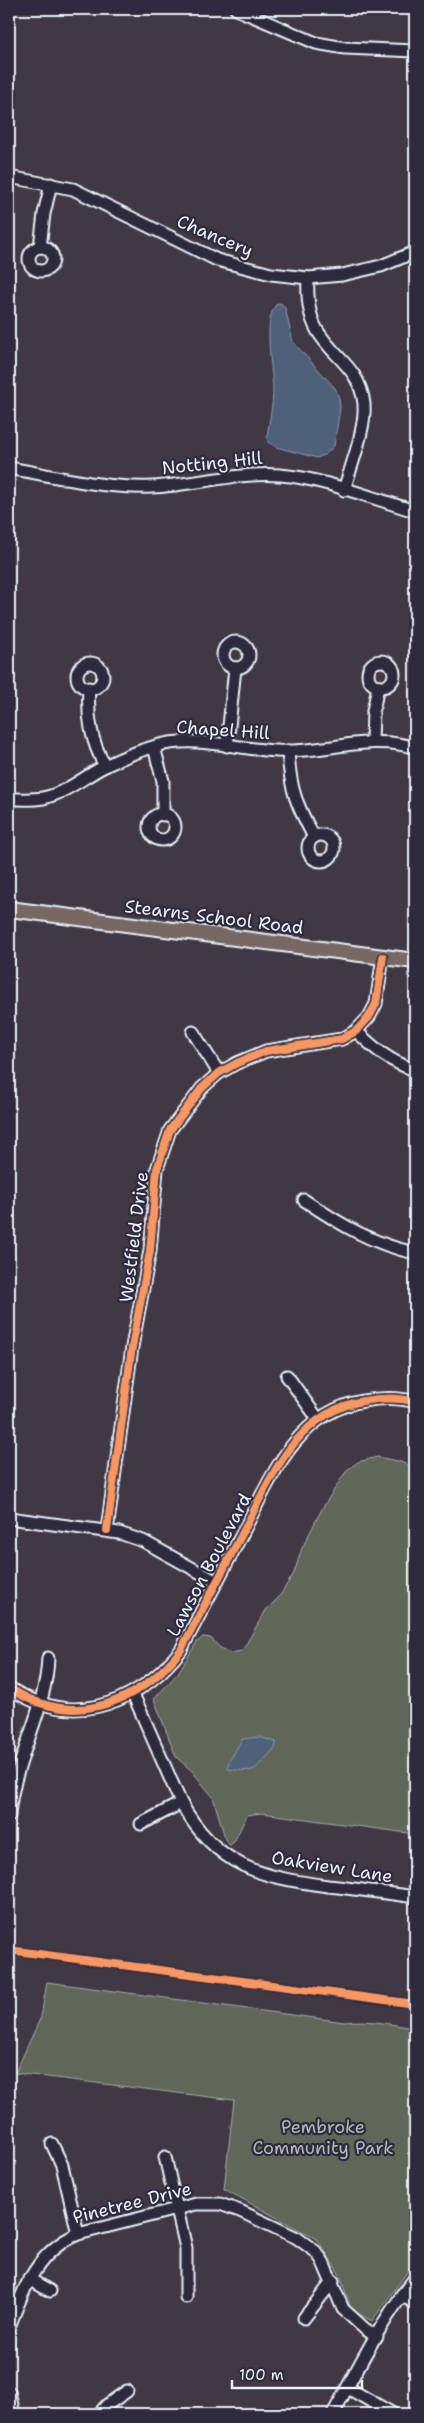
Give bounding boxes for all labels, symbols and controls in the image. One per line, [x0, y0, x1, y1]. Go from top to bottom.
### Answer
street label: Chancery [173, 209, 257, 263]
street label: Notting Hill [161, 446, 264, 480]
street label: Chapel Hill [176, 715, 271, 745]
street label: Stearns School Road [123, 894, 305, 940]
street label: Westfield Drive [114, 1170, 154, 1304]
street label: Lawson Boulevard [161, 1489, 257, 1641]
street label: Oakview Lane [270, 1846, 394, 1888]
park label: Pembroke Community Park [252, 2115, 394, 2160]
street label: Pinetree Drive [70, 2177, 194, 2229]
scale bar [232, 2358, 362, 2390]
text: 100 m [239, 2365, 284, 2385]

